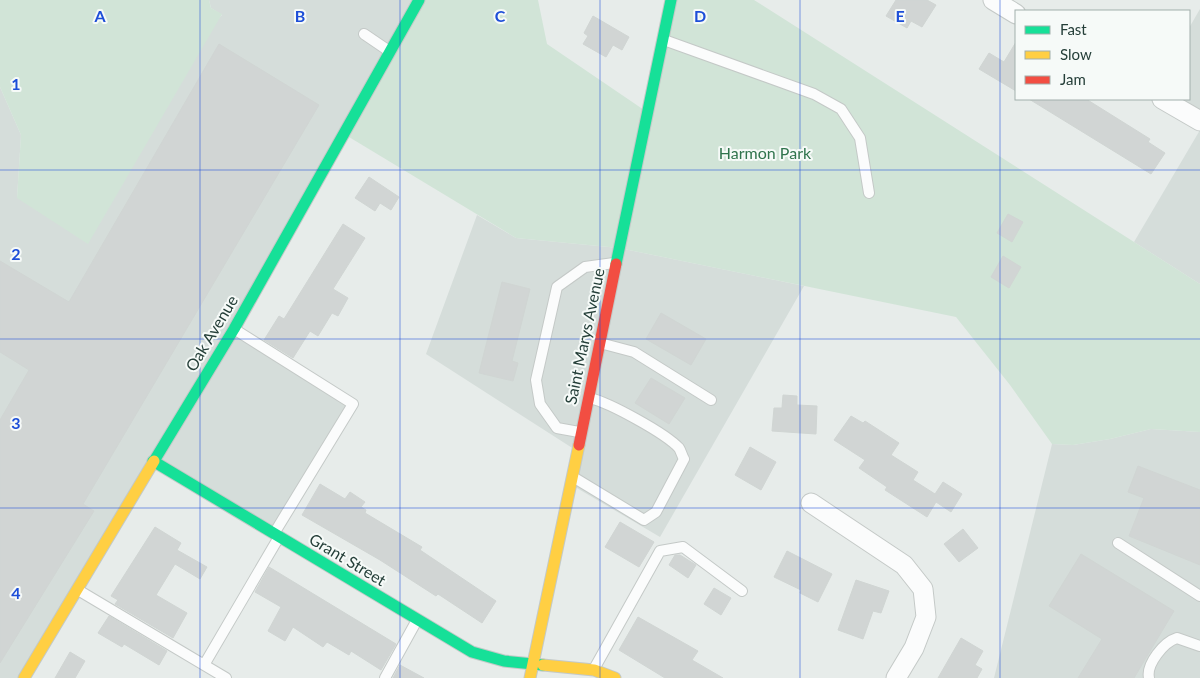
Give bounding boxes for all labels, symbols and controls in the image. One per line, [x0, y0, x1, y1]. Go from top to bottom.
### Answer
text: A [93, 6, 106, 25]
text: B [295, 6, 305, 25]
text: C [495, 6, 506, 25]
text: D [694, 6, 706, 25]
text: E [895, 6, 905, 25]
legend [1015, 10, 1190, 100]
text: Fast [1060, 20, 1087, 38]
text: Slow [1060, 45, 1092, 63]
text: Jam [1060, 70, 1086, 88]
text: 1 [11, 74, 21, 93]
park label: Harmon Park [719, 143, 812, 162]
text: 2 [11, 244, 21, 263]
street label: Saint Marys Avenue [560, 266, 608, 406]
street label: Oak Avenue [181, 292, 241, 374]
text: 3 [11, 413, 21, 432]
street label: Grant Street [306, 529, 390, 589]
text: 4 [11, 583, 21, 602]

